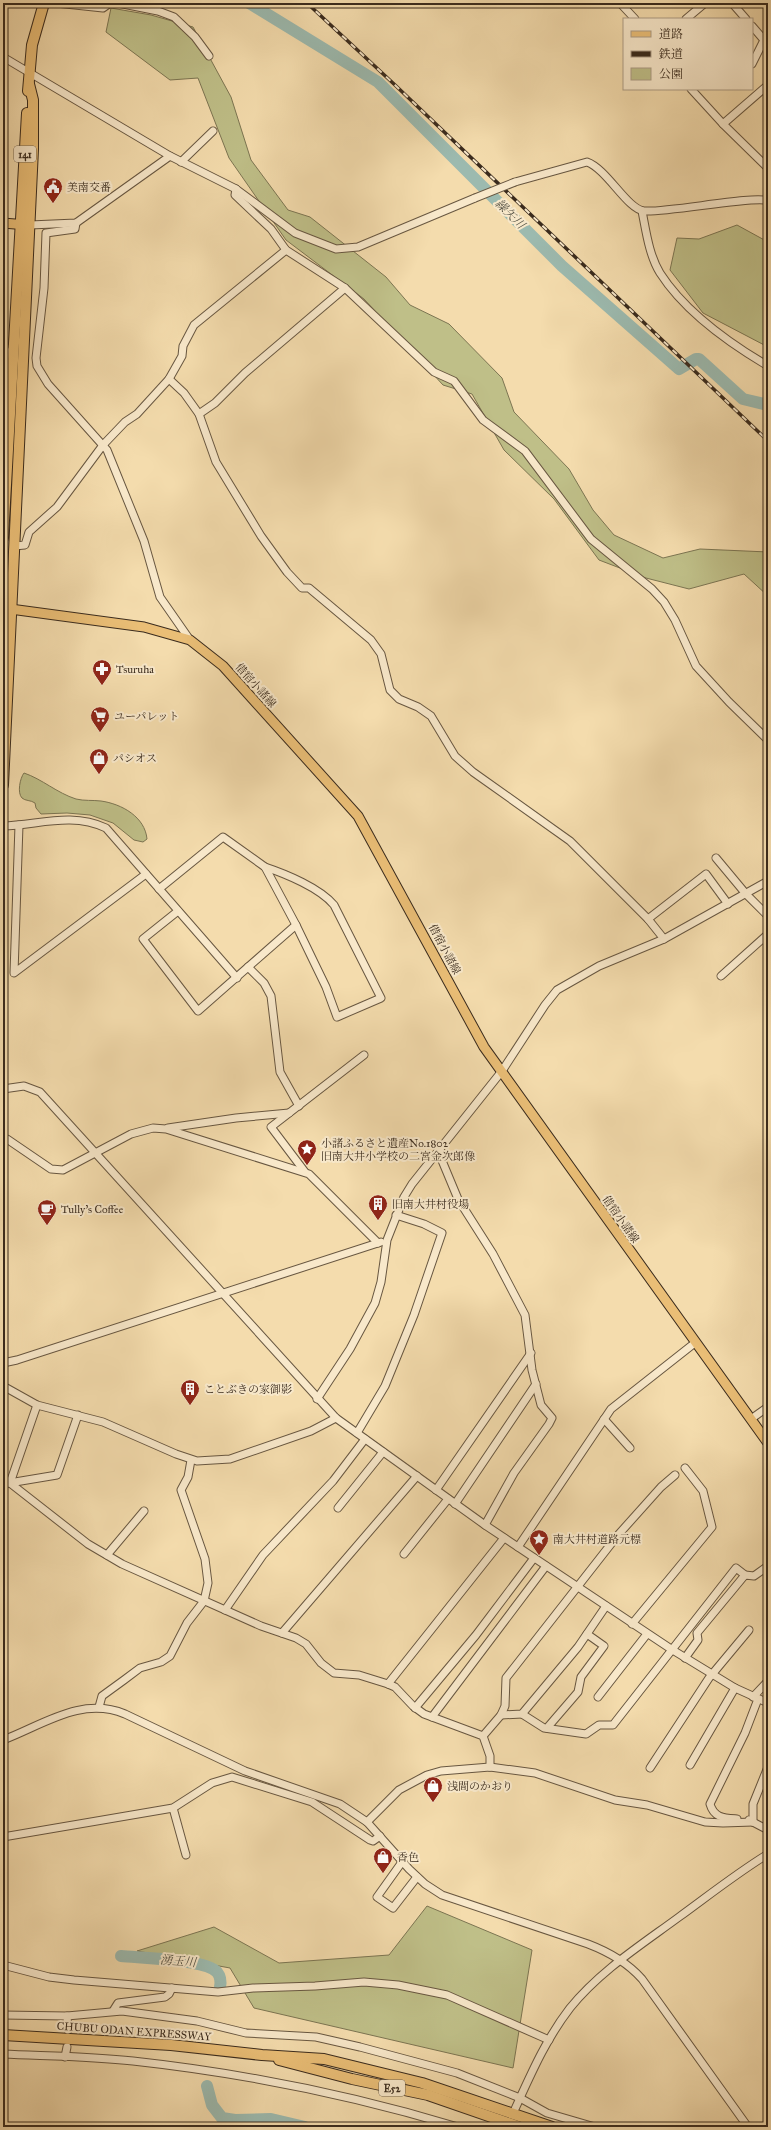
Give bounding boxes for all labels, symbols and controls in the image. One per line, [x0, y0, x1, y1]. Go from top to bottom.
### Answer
legend [623, 18, 753, 90]
text: 道路 [659, 27, 683, 41]
text: 鉄道 [658, 47, 683, 61]
text: 公園 [659, 67, 683, 81]
road number: 141 [14, 146, 36, 162]
public building icon: 美南交番 [42, 176, 64, 204]
place label: 美南交番 [67, 181, 111, 194]
water label: 繰矢川 [492, 196, 529, 233]
pharmacy icon: Tsuruha [91, 658, 113, 686]
street label: 借宿小諸線 [232, 661, 279, 710]
place label: Tsuruha [116, 663, 154, 676]
supermarket icon: ユーパレット [89, 705, 111, 733]
place label: ユーパレット [114, 710, 179, 723]
shop icon: パシオス [88, 747, 110, 775]
place label: パシオス [113, 752, 157, 765]
street label: 借宿小諸線 [426, 922, 463, 977]
place label: 小諸ふるさと遺産No.1802 旧南大井小学校の二宮金次郎像 [321, 1137, 475, 1163]
place icon: 小諸ふるさと遺産No.1802 旧南大井小学校の二宮金次郎像 [296, 1138, 318, 1166]
building icon: 旧南大井村役場 [367, 1193, 389, 1221]
street label: 借宿小諸線 [599, 1193, 642, 1246]
cafe icon: Tully's Coffee [36, 1198, 58, 1226]
place label: 旧南大井村役場 [392, 1198, 469, 1211]
place label: Tully's Coffee [61, 1203, 124, 1216]
building icon: ことぶきの家御影 [179, 1378, 201, 1406]
place label: ことぶきの家御影 [204, 1383, 292, 1396]
place icon: 南大井村道路元標 [528, 1528, 550, 1556]
place label: 南大井村道路元標 [553, 1533, 641, 1546]
shop icon: 浅間のかおり [422, 1775, 444, 1803]
place label: 浅間のかおり [447, 1780, 513, 1793]
shop icon: 香色 [372, 1846, 394, 1874]
place label: 香色 [397, 1851, 419, 1864]
water label: 湧玉川 [159, 1952, 199, 1970]
street label: CHUBU ODAN EXPRESSWAY [56, 2020, 213, 2043]
road number: E52 [379, 2080, 405, 2096]

